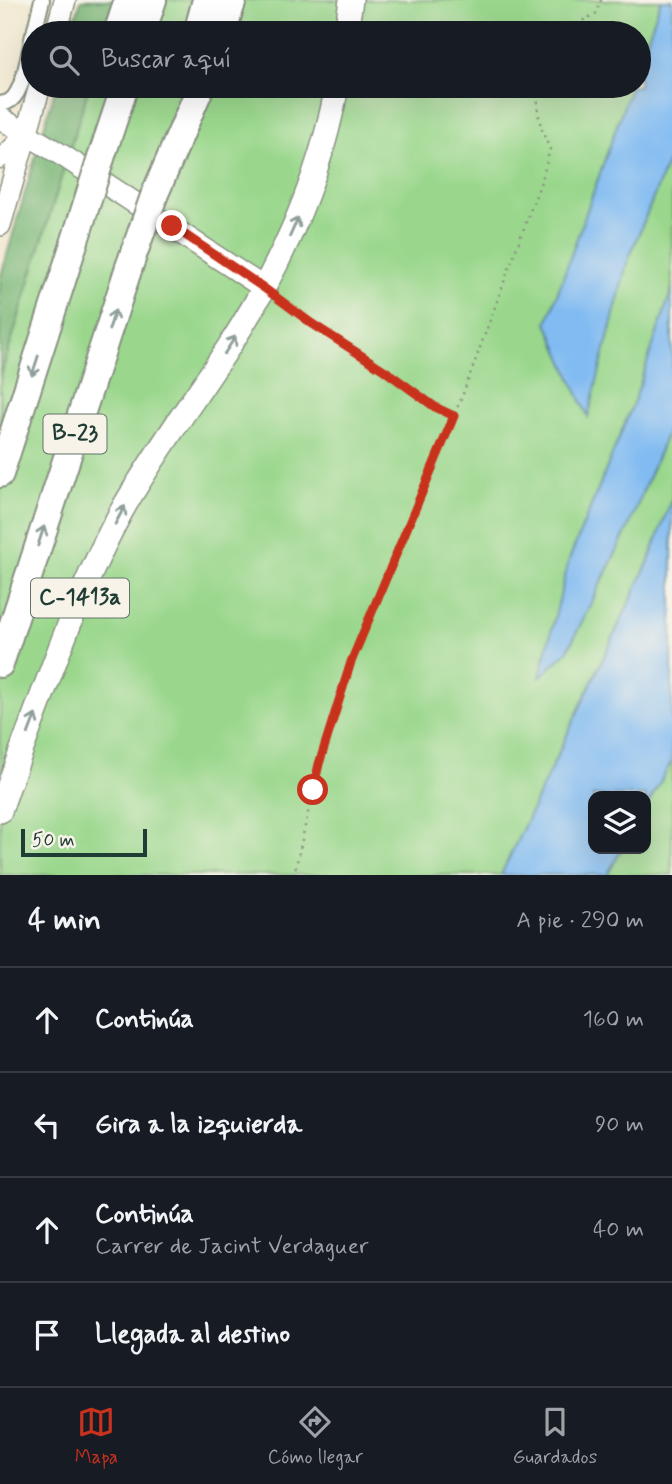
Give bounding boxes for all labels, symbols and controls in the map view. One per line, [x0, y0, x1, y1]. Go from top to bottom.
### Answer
search box [21, 21, 651, 98]
icon: search [45, 41, 83, 79]
text: Buscar aquí [101, 43, 232, 77]
route end [156, 210, 187, 241]
one-way arrow [288, 216, 301, 238]
one-way arrow [107, 309, 119, 331]
one-way arrow [222, 336, 237, 355]
one-way arrow [27, 355, 40, 377]
road number: B-23 [43, 414, 106, 454]
one-way arrow [114, 505, 127, 526]
one-way arrow [36, 525, 49, 547]
road number: C-1413a [31, 578, 129, 618]
one-way arrow [26, 714, 39, 736]
route start [297, 774, 328, 805]
map controls [588, 791, 651, 854]
button: layers [588, 791, 651, 854]
scale bar [21, 826, 147, 858]
text: 50 m [32, 828, 75, 853]
text: 4 min [28, 901, 101, 940]
text: A pie · 290 m [516, 906, 644, 936]
icon: ahead [28, 1001, 66, 1039]
text: Continúa [95, 1003, 194, 1037]
text: 160 m [583, 1005, 644, 1035]
icon: left [28, 1106, 66, 1144]
text: Gira a la izquierda [95, 1108, 302, 1142]
text: 90 m [595, 1110, 644, 1140]
text: Continúa [95, 1198, 194, 1232]
icon: ahead [28, 1211, 66, 1249]
text: 40 m [593, 1215, 644, 1245]
text: Carrer de Jacint Verdaguer [95, 1232, 369, 1262]
icon: arrive [28, 1316, 66, 1354]
text: Llegada al destino [95, 1318, 290, 1352]
tab: Mapa [75, 1403, 118, 1470]
tab: Cómo llegar [268, 1403, 363, 1470]
tab: Guardados [513, 1403, 597, 1470]

